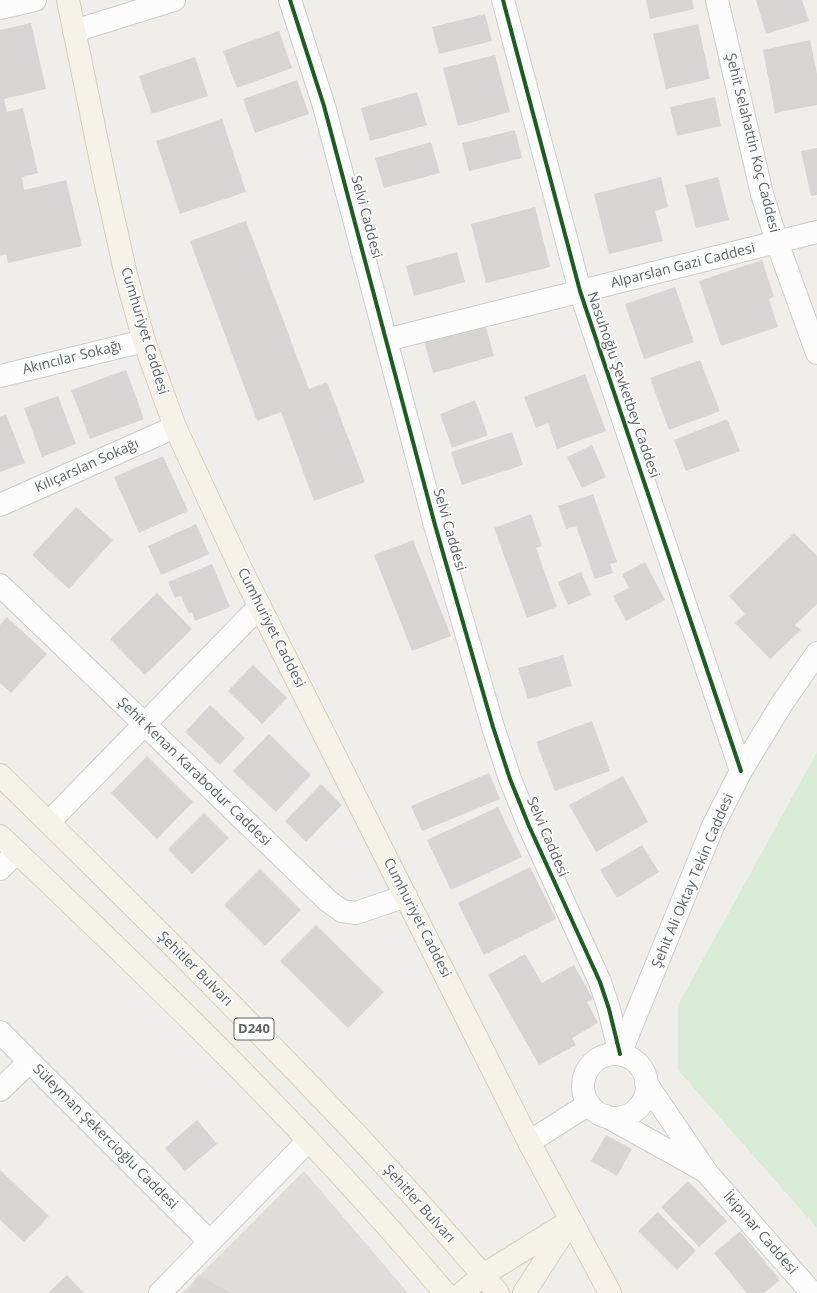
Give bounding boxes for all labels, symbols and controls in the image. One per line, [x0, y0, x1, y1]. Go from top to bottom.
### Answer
street label: Şehit Selahattin Koç Caddesi [722, 52, 782, 234]
street label: Selvi Caddesi [347, 174, 385, 260]
street label: Alparslan Gazi Caddesi [609, 240, 757, 292]
street label: Cumhuriyet Caddesi [117, 265, 171, 397]
street label: Nasuhoğlu Şevketbey Caddesi [583, 290, 663, 480]
street label: Akıncılar Sokağı [21, 338, 123, 378]
street label: Kılıçarslan Sokağı [32, 436, 142, 496]
street label: Selvi Caddesi [429, 487, 469, 573]
street label: Cumhuriyet Caddesi [234, 565, 308, 691]
street label: Şehit Kenan Karabodur Caddesi [114, 694, 274, 850]
street label: Şehit Ali Oktay Tekin Caddesi [649, 791, 737, 971]
street label: Selvi Caddesi [523, 795, 571, 879]
street label: Cumhuriyet Caddesi [380, 855, 454, 981]
street label: Şehitler Bulvarı [154, 928, 236, 1010]
road number: D240 [234, 1018, 274, 1040]
street label: Süleyman Şekercioğlu Caddesi [29, 1061, 181, 1213]
street label: Şehitler Bulvarı [380, 1162, 458, 1246]
street label: İkipınar Caddesi [719, 1188, 801, 1278]

